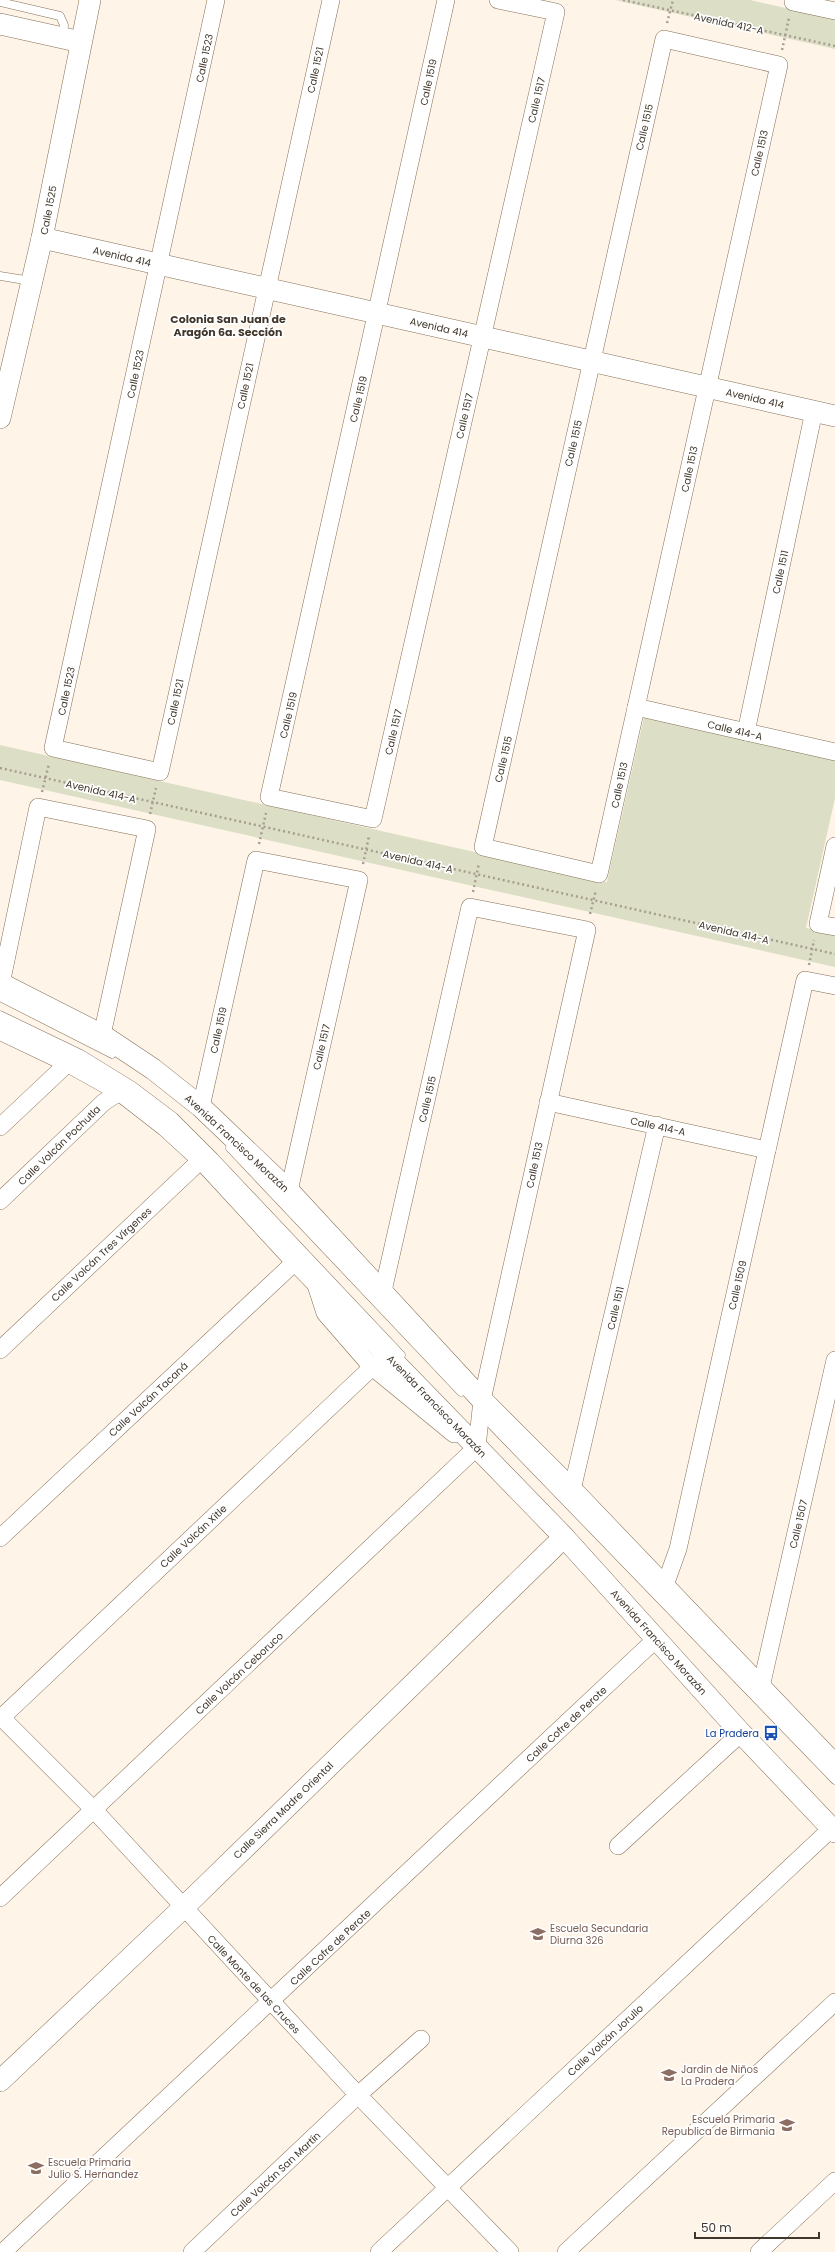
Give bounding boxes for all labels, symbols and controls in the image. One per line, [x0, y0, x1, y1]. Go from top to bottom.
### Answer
street label: Avenida 412-A [693, 9, 765, 38]
street label: Calle 1523 [192, 32, 217, 84]
street label: Calle 1521 [303, 46, 328, 95]
street label: Calle 1519 [416, 57, 441, 107]
street label: Calle 1517 [524, 75, 549, 124]
street label: Calle 1515 [632, 102, 657, 152]
street label: Calle 1513 [747, 129, 772, 178]
street label: Calle 1525 [36, 184, 61, 236]
street label: Avenida 414 [91, 242, 153, 270]
district label: Colonia San Juan de Aragón 6a. Sección [170, 311, 286, 340]
street label: Avenida 414 [408, 313, 470, 341]
street label: Calle 1523 [123, 348, 148, 400]
street label: Calle 1521 [233, 362, 258, 411]
street label: Calle 1519 [346, 374, 371, 424]
street label: Avenida 414 [724, 384, 786, 412]
street label: Calle 1517 [452, 391, 477, 440]
street label: Calle 1515 [561, 418, 586, 468]
street label: Calle 1513 [677, 445, 702, 494]
street label: Calle 1511 [769, 549, 792, 595]
street label: Calle 1523 [54, 665, 79, 717]
street label: Calle 1521 [163, 678, 188, 727]
street label: Calle 1519 [276, 690, 301, 740]
street label: Calle 1517 [381, 707, 406, 756]
street label: Calle 414-A [706, 717, 764, 744]
street label: Calle 1515 [491, 734, 516, 784]
street label: Calle 1513 [607, 761, 632, 810]
street label: Avenida 414-A [64, 776, 138, 807]
street label: Avenida 414-A [381, 846, 455, 877]
street label: Avenida 414-A [697, 917, 771, 948]
street label: Calle 1519 [206, 1005, 231, 1055]
street label: Calle 1517 [309, 1022, 334, 1071]
street label: Calle 1515 [415, 1074, 440, 1124]
street label: Avenida Francisco Morazán [181, 1091, 292, 1196]
street label: Calle Volcán Pochutla [15, 1102, 104, 1189]
street label: Calle 414-A [629, 1113, 687, 1140]
street label: Calle 1513 [522, 1141, 547, 1190]
street label: Calle Volcán Tres Vírgenes [48, 1204, 155, 1305]
street label: Calle 1509 [725, 1259, 750, 1311]
street label: Calle 1511 [603, 1285, 628, 1331]
street label: Avenida Francisco Morazán [383, 1352, 490, 1461]
street label: Calle Volcán Tacaná [105, 1358, 191, 1440]
street label: Calle 1507 [786, 1498, 811, 1550]
street label: Calle Volcán Xitle [156, 1501, 230, 1571]
street label: Avenida Francisco Morazán [607, 1586, 710, 1698]
street label: Calle Volcán Ceboruco [192, 1629, 287, 1718]
street label: Calle Cofre de Perote [523, 1683, 610, 1766]
bus stop icon: La Pradera [762, 1724, 780, 1742]
place label: La Pradera [706, 1726, 759, 1741]
street label: Calle Sierra Madre Oriental [230, 1758, 337, 1862]
street label: Calle Cofre de Perote [287, 1906, 374, 1989]
place label: Escuela Secundaria Diurna 326 [550, 1921, 648, 1948]
school or university icon: Escuela Secundaria Diurna 326 [529, 1925, 547, 1943]
street label: Calle Monte de las Cruces [204, 1932, 304, 2037]
street label: Calle Volcán Jorullo [564, 2001, 647, 2080]
place label: Jardin de Niños La Pradera [681, 2062, 758, 2089]
school or university icon: Jardin de Niños La Pradera [660, 2066, 678, 2084]
place label: Escuela Primaria Republica de Birmania [662, 2112, 775, 2139]
school or university icon: Escuela Primaria Republica de Birmania [778, 2116, 796, 2134]
street label: Calle Volcán San Martín [227, 2128, 324, 2220]
place label: Escuela Primaria Julio S. Hernandez [48, 2155, 139, 2182]
school or university icon: Escuela Primaria Julio S. Hernandez [27, 2159, 45, 2177]
scale bar [695, 2214, 819, 2240]
text: 50 m [701, 2219, 732, 2236]

